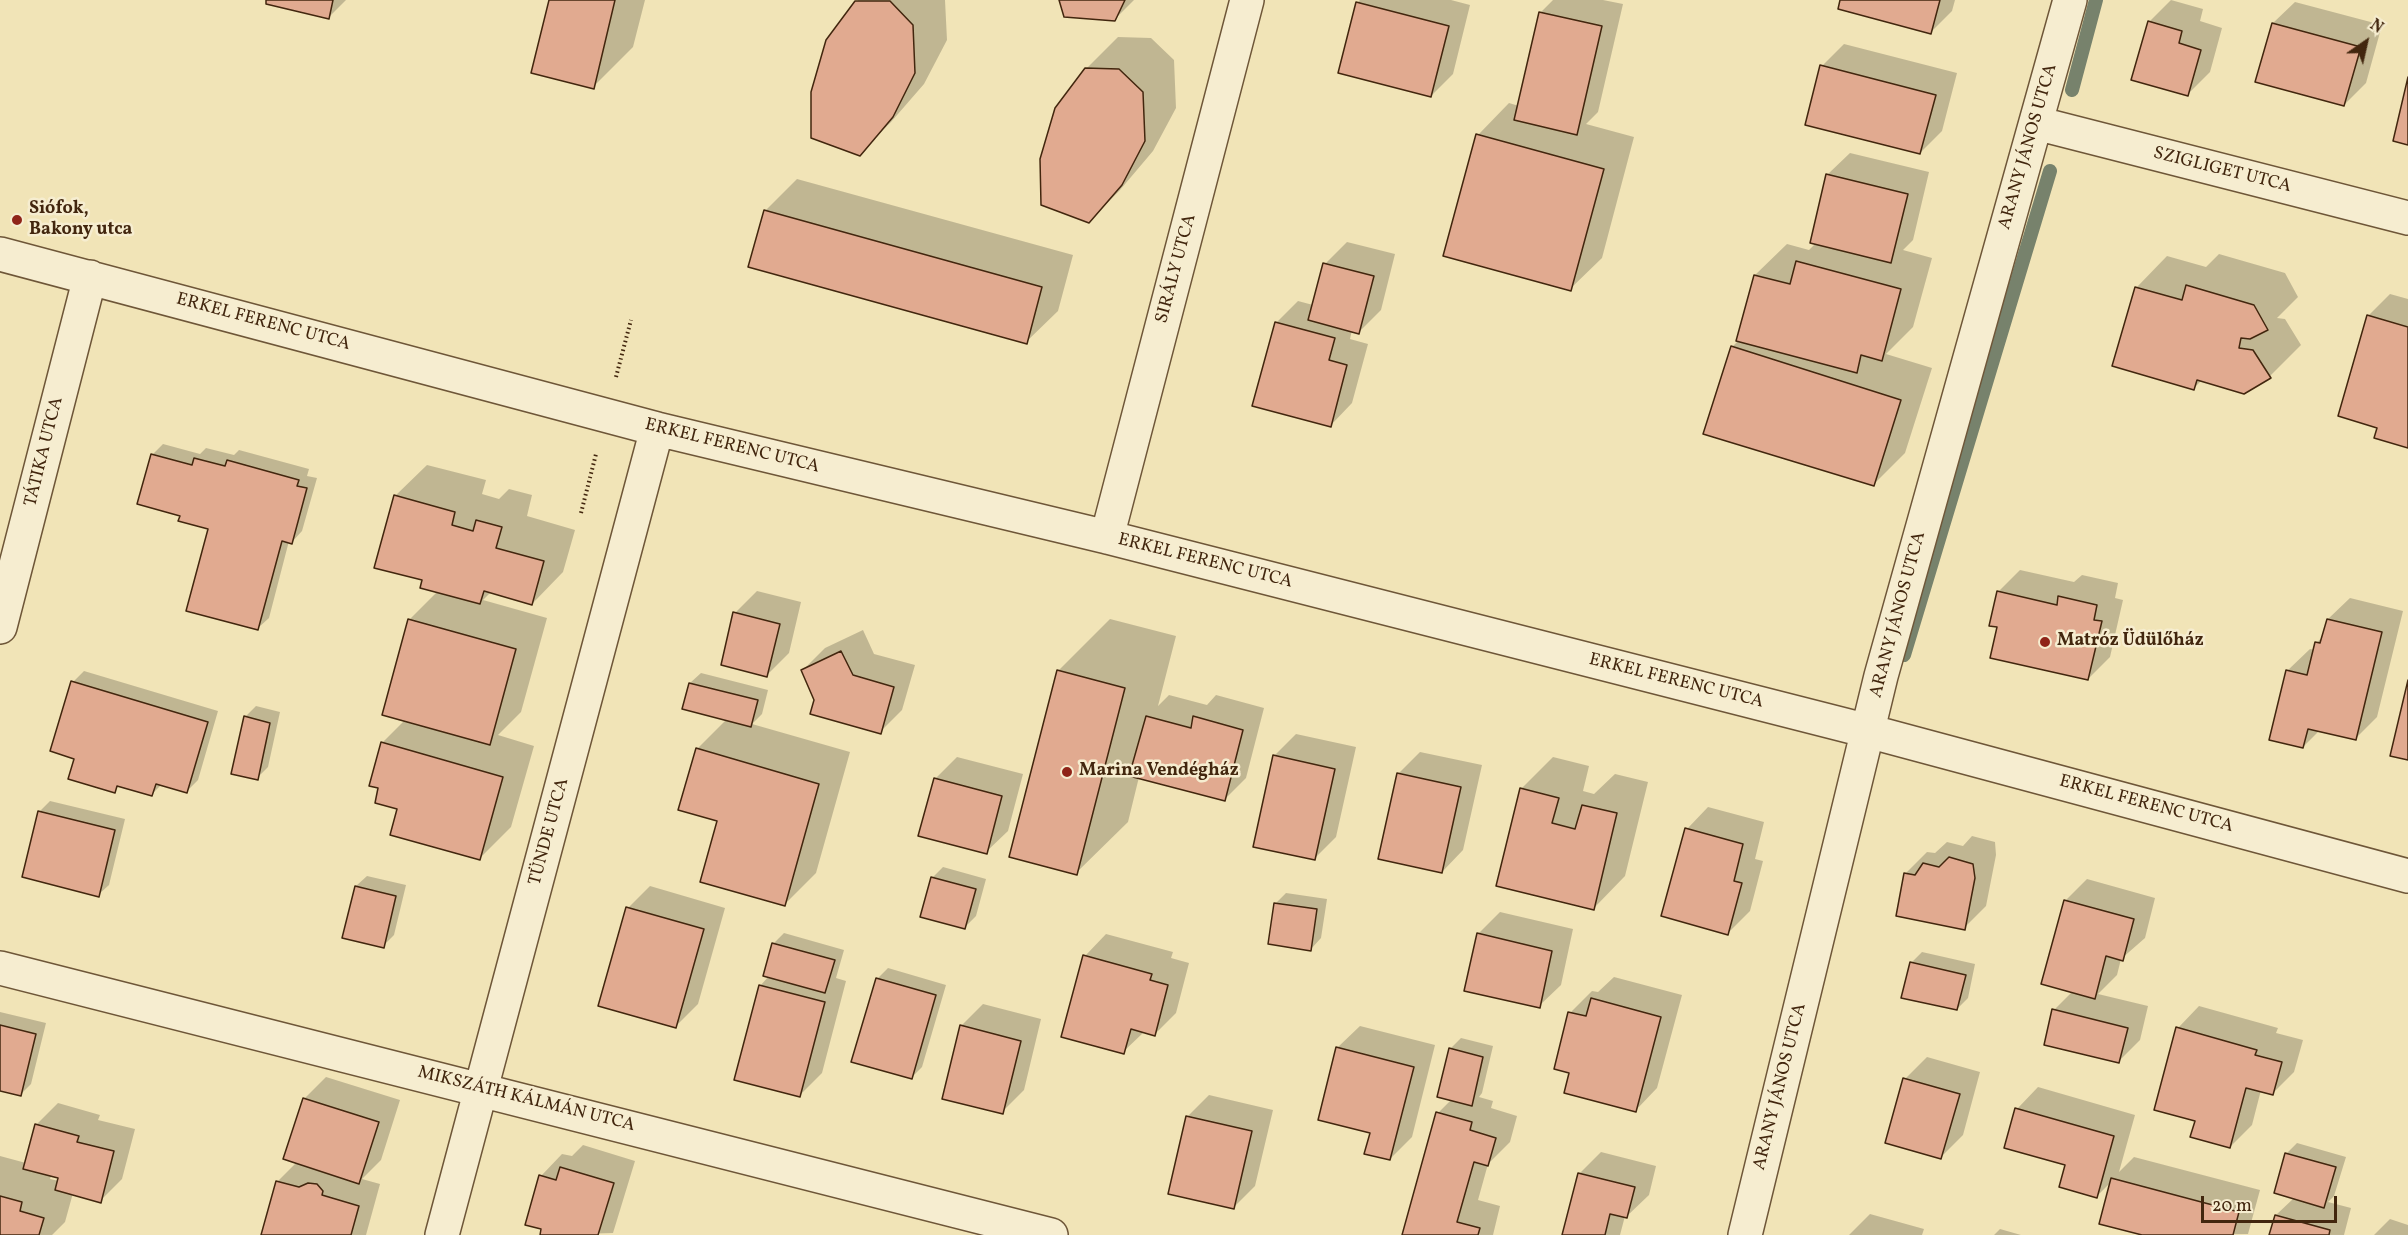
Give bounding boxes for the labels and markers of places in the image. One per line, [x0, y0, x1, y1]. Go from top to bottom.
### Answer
place label: Siófok, Bakony utca [29, 199, 132, 242]
marker: Siófok, Bakony utca [10, 213, 24, 227]
place label: Matróz Üdülőház [2057, 631, 2204, 653]
marker: Matróz Üdülőház [2038, 635, 2052, 649]
place label: Marina Vendégház [1079, 761, 1239, 783]
marker: Marina Vendégház [1060, 765, 1074, 779]

